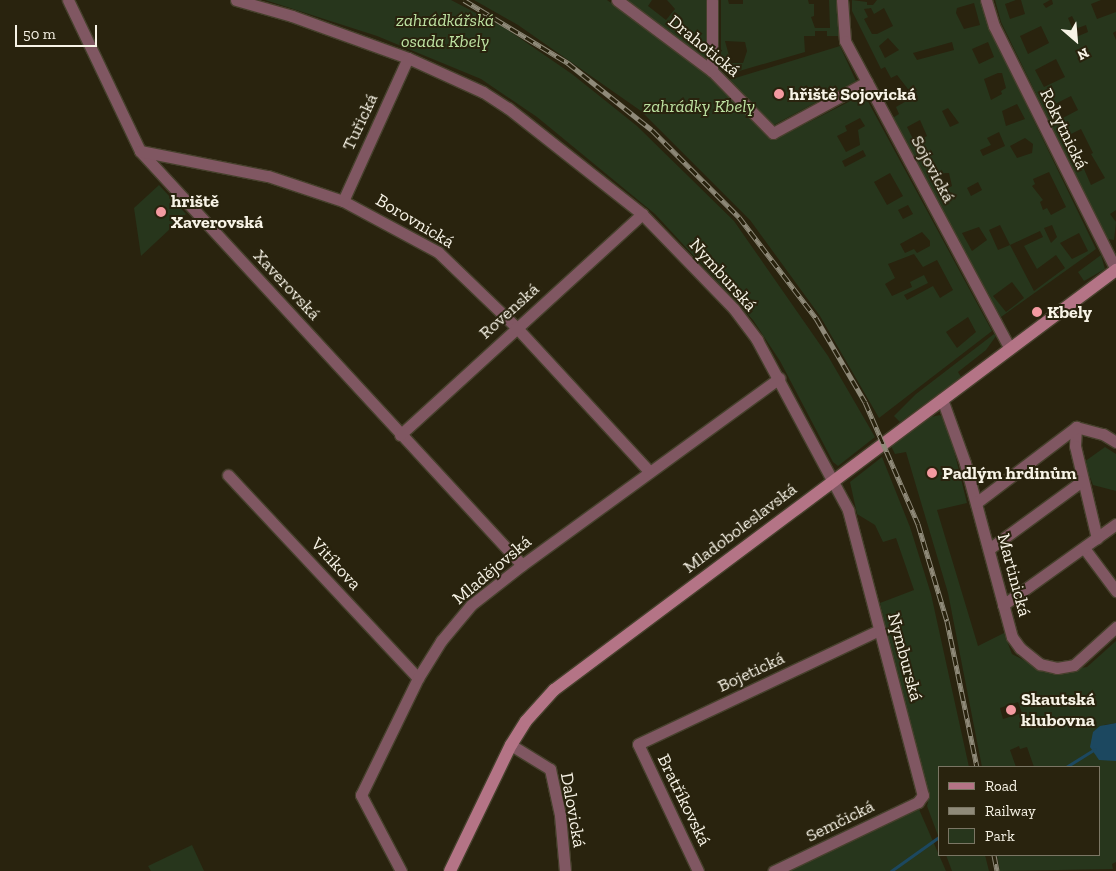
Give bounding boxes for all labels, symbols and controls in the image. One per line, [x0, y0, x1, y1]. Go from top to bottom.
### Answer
park label: zahrádkářská osada Kbely [396, 10, 494, 52]
street label: Drahotická [664, 10, 744, 82]
scale bar [18, 15, 100, 47]
north arrow [1051, 15, 1101, 65]
text: 50 m [23, 25, 56, 43]
text: N [1074, 44, 1092, 64]
place label: hřiště Sojovická [789, 83, 916, 105]
street label: Rokytnická [1035, 85, 1093, 173]
marker: hřiště Sojovická [773, 88, 785, 100]
street label: Tuřická [337, 90, 383, 154]
park label: zahrádky Kbely [643, 95, 755, 117]
street label: Sojovická [906, 132, 960, 206]
street label: Borovnická [372, 189, 458, 253]
place label: hriště Xaverovská [171, 191, 263, 233]
marker: hriště Xaverovská [155, 206, 167, 218]
street label: Nymburská [685, 234, 761, 316]
street label: Xaverovská [249, 245, 325, 325]
street label: Rovenská [474, 278, 544, 344]
place label: Kbely [1047, 301, 1092, 323]
marker: Kbely [1031, 306, 1043, 318]
place label: Padlým hrdinům [942, 462, 1077, 484]
marker: Padlým hrdinům [926, 467, 938, 479]
street label: Mladoboleslavská [679, 478, 801, 578]
street label: Mladějovská [448, 531, 536, 609]
street label: Martinická [993, 531, 1035, 619]
street label: Vitíkova [306, 533, 366, 595]
street label: Nymburská [883, 610, 927, 704]
street label: Bojetická [714, 647, 788, 697]
place label: Skautská klubovna [1021, 689, 1095, 732]
marker: Skautská klubovna [1005, 704, 1017, 716]
street label: Bratříkovská [653, 751, 715, 849]
legend [938, 766, 1101, 856]
street label: Dalovická [556, 771, 590, 849]
text: Road [985, 777, 1017, 795]
street label: Semčická [802, 795, 878, 847]
text: Railway [985, 802, 1036, 820]
text: Park [985, 827, 1015, 845]

